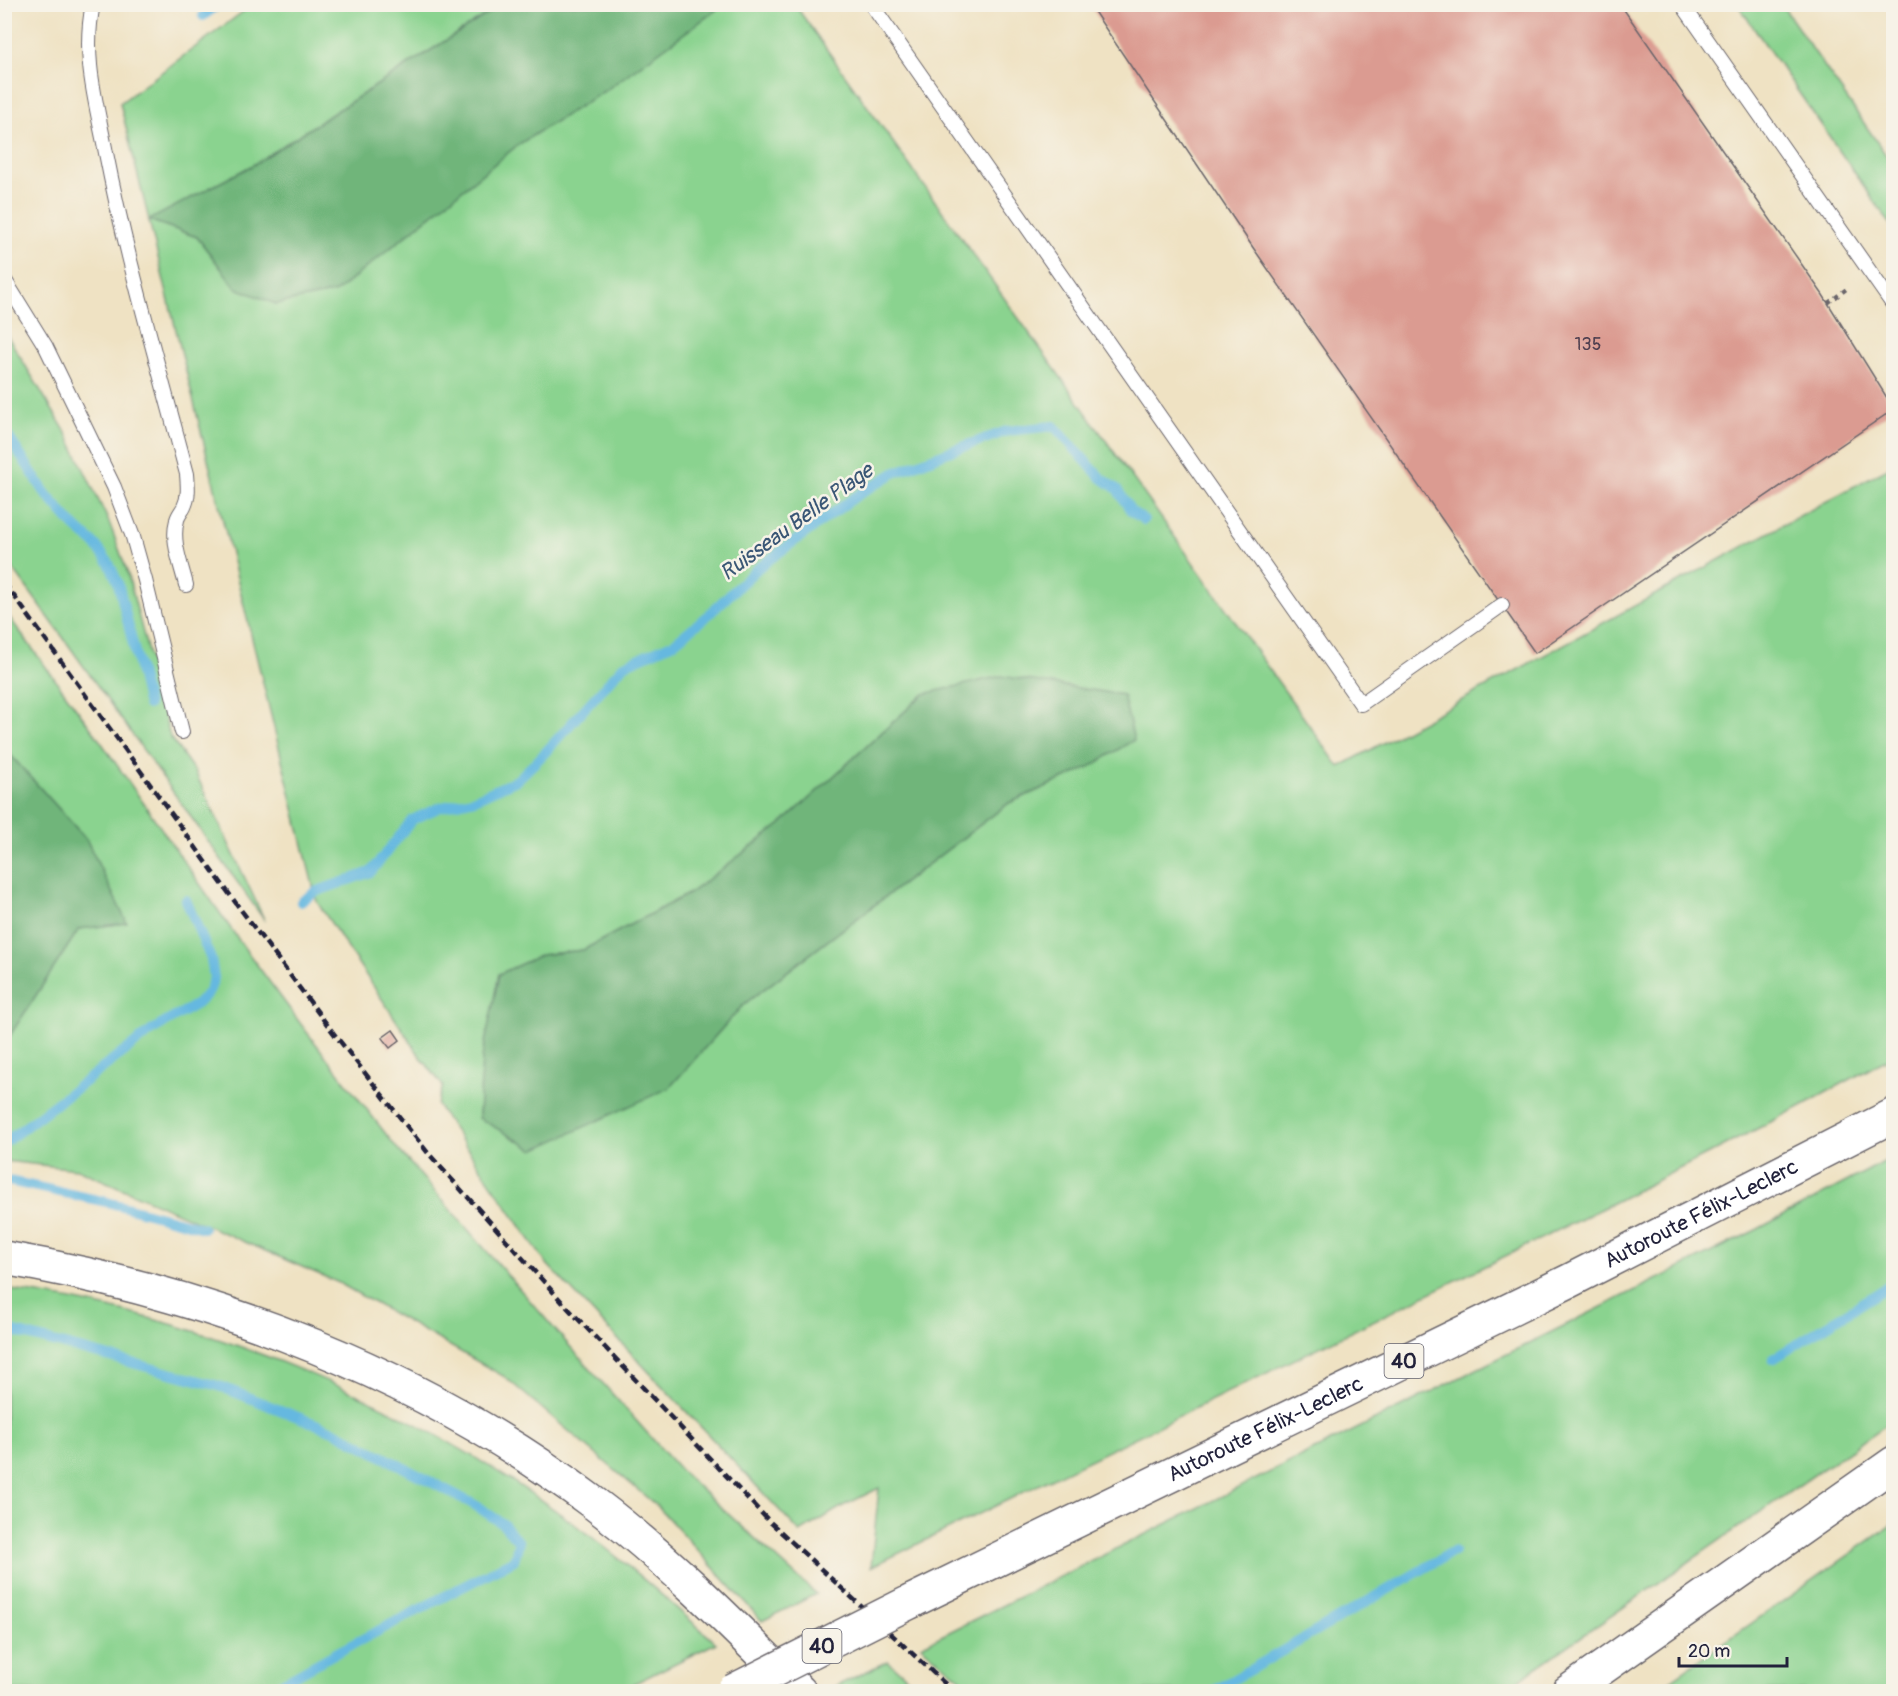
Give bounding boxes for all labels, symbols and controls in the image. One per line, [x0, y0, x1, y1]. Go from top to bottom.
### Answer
house number: 135 [1575, 333, 1601, 356]
water label: Ruisseau Belle Plage [714, 456, 880, 587]
street label: Autoroute Félix-Leclerc [1600, 1153, 1803, 1275]
road number: 40 [1384, 1344, 1424, 1378]
street label: Autoroute Félix-Leclerc [1163, 1370, 1368, 1488]
road number: 40 [802, 1629, 842, 1663]
scale bar [1679, 1630, 1787, 1668]
text: 20 m [1688, 1640, 1730, 1663]

